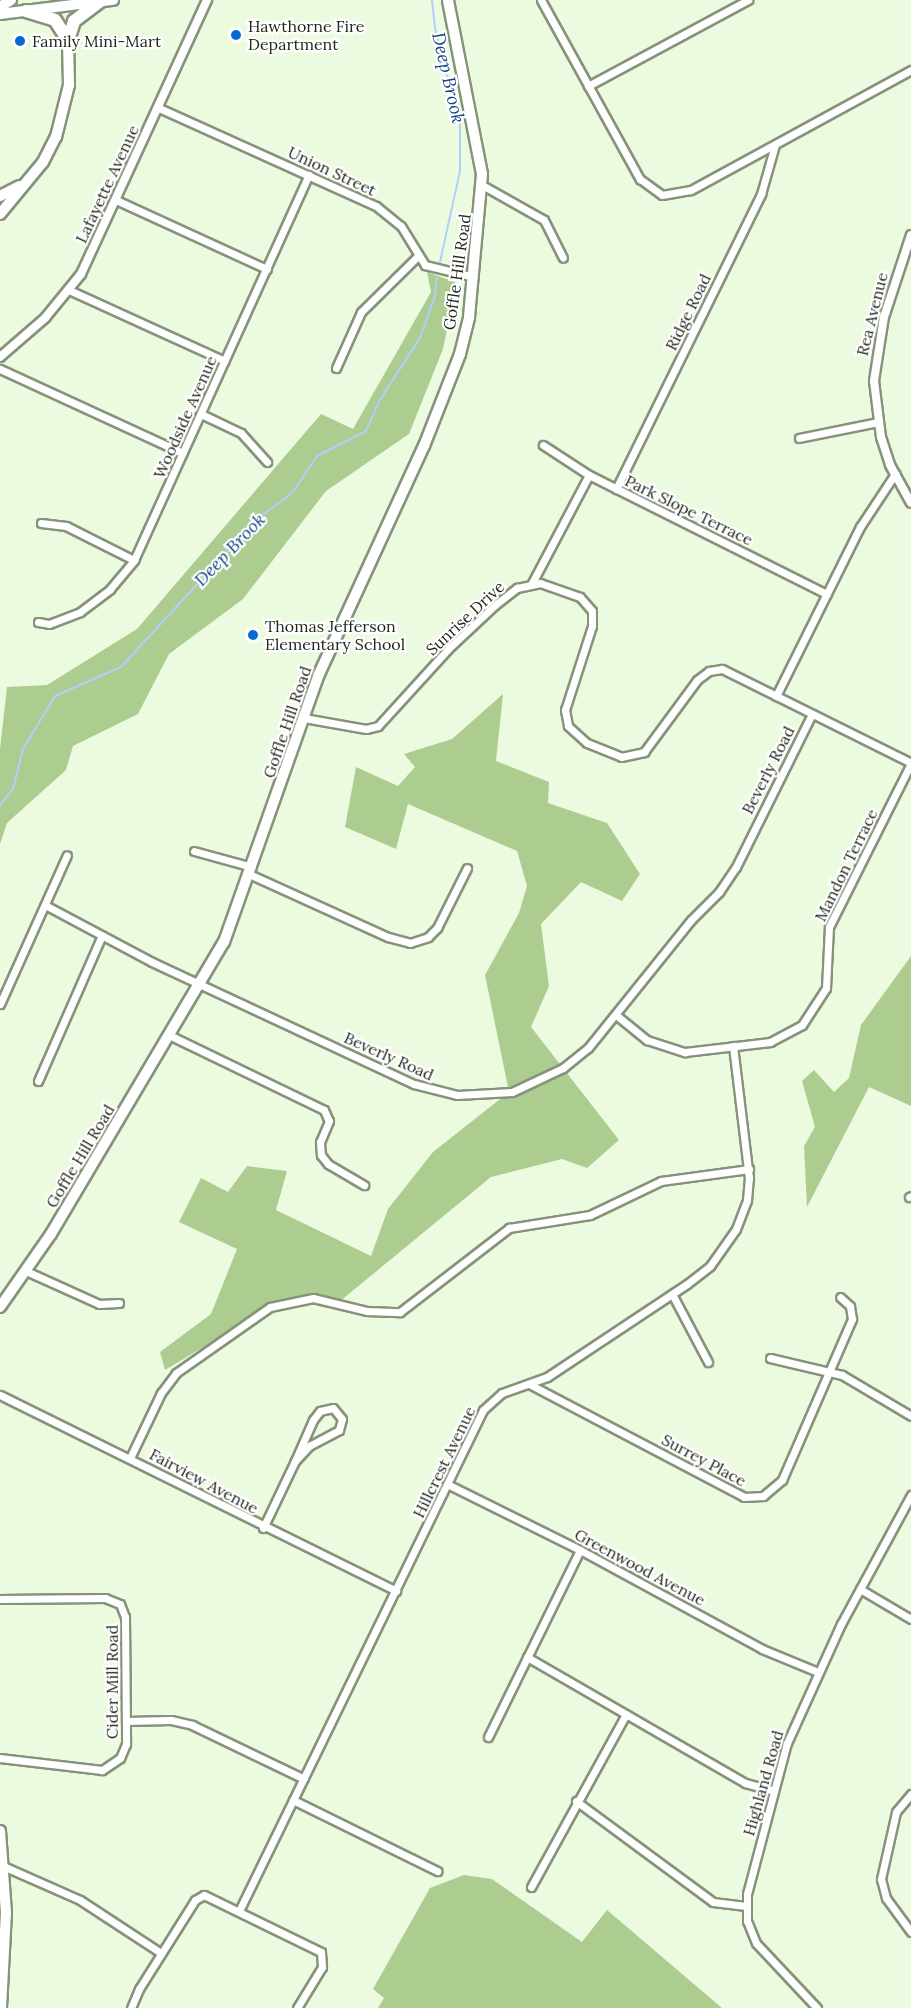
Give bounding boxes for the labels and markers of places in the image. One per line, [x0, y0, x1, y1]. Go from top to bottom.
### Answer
place label: Hawthorne Fire Department [248, 16, 365, 54]
marker: Hawthorne Fire Department [229, 28, 243, 42]
place label: Family Mini-Mart [32, 31, 161, 51]
marker: Family Mini-Mart [13, 34, 27, 48]
place label: Thomas Jefferson Elementary School [265, 616, 405, 654]
marker: Thomas Jefferson Elementary School [246, 628, 260, 642]

